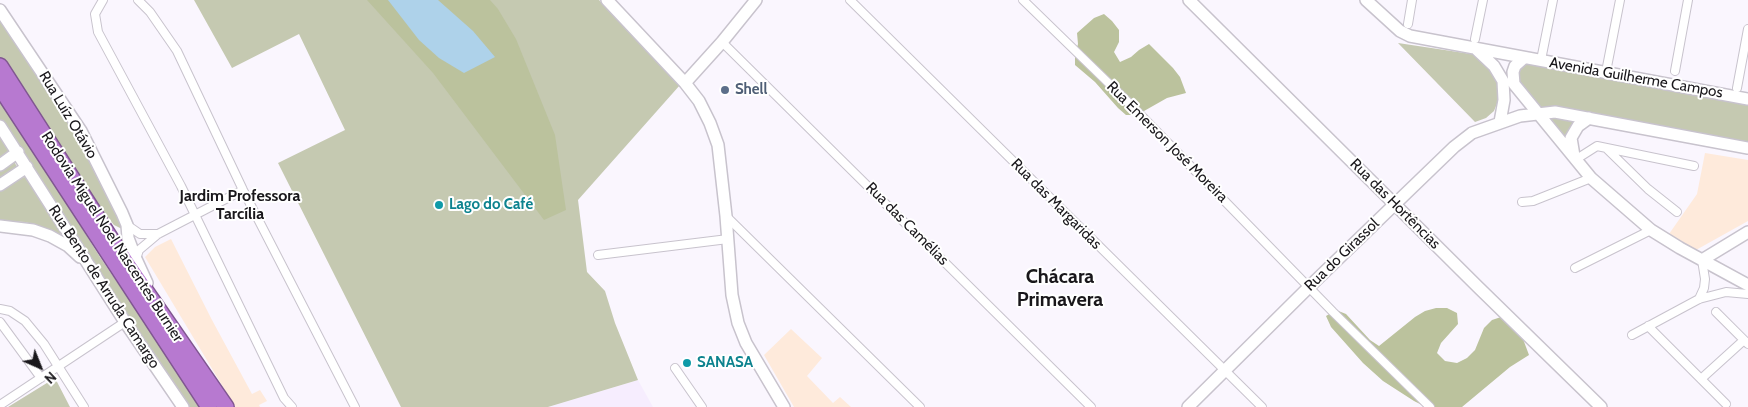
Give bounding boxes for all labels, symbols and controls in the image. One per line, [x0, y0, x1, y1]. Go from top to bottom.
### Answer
street label: Avenida Guilherme Campos [1548, 54, 1724, 102]
street label: Rua Luíz Otávio [35, 68, 101, 162]
street label: Rua Emerson José Moreira [1103, 78, 1231, 206]
place label: Shell [735, 81, 767, 99]
marker: Shell [719, 84, 731, 96]
street label: Rodovia Miguel Noel Nascentes Burnier [37, 128, 187, 346]
street label: Rua das Margaridas [1007, 155, 1105, 253]
street label: Rua das Hortências [1346, 155, 1444, 253]
street label: Rua das Camélias [862, 179, 952, 269]
district label: Jardim Professora Tarcília [180, 186, 300, 224]
place label: Lago do Café [449, 196, 533, 214]
marker: Lago do Café [433, 199, 445, 211]
street label: Rua Bento de Arruda Camargo [44, 202, 164, 372]
street label: Rua do Girassol [1301, 215, 1383, 295]
district label: Chácara Primavera [1017, 265, 1103, 312]
north arrow [15, 342, 65, 392]
place label: SANASA [697, 354, 753, 372]
marker: SANASA [681, 357, 693, 369]
text: N [41, 368, 60, 388]

